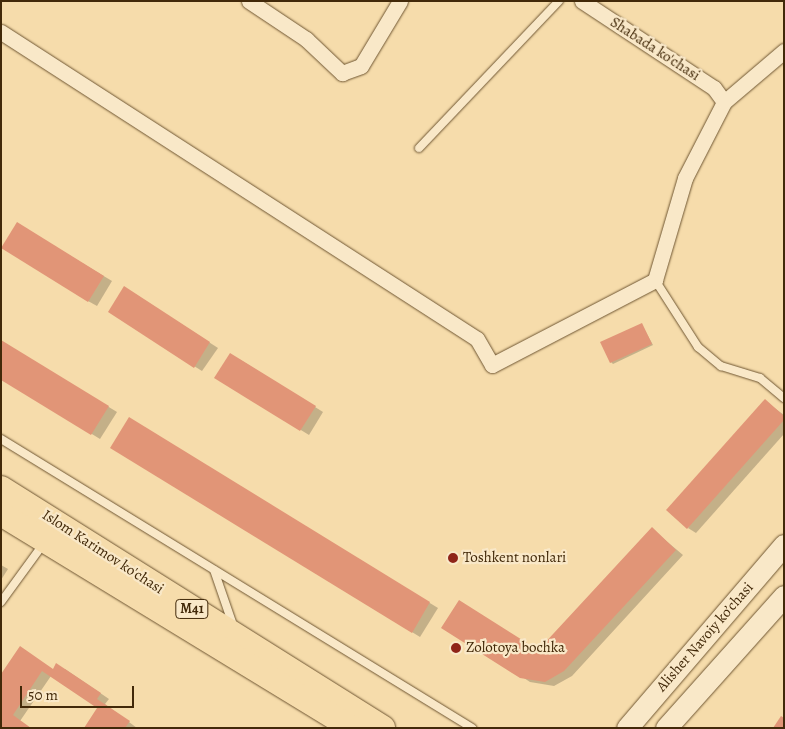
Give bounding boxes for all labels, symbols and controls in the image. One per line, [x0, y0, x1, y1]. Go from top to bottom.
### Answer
street label: Shabada ko'chasi [607, 13, 703, 85]
street label: Islom Karimov ko'chasi [39, 506, 167, 598]
place label: Toshkent nonlari [463, 549, 566, 567]
marker: Toshkent nonlari [447, 552, 459, 564]
street label: Alisher Navoiy ko’chasi [653, 579, 757, 695]
road number: M41 [174, 598, 210, 620]
place label: Zolotoya bochka [466, 639, 565, 657]
marker: Zolotoya bochka [450, 642, 462, 654]
scale bar [22, 676, 136, 708]
text: 50 m [28, 685, 58, 705]

